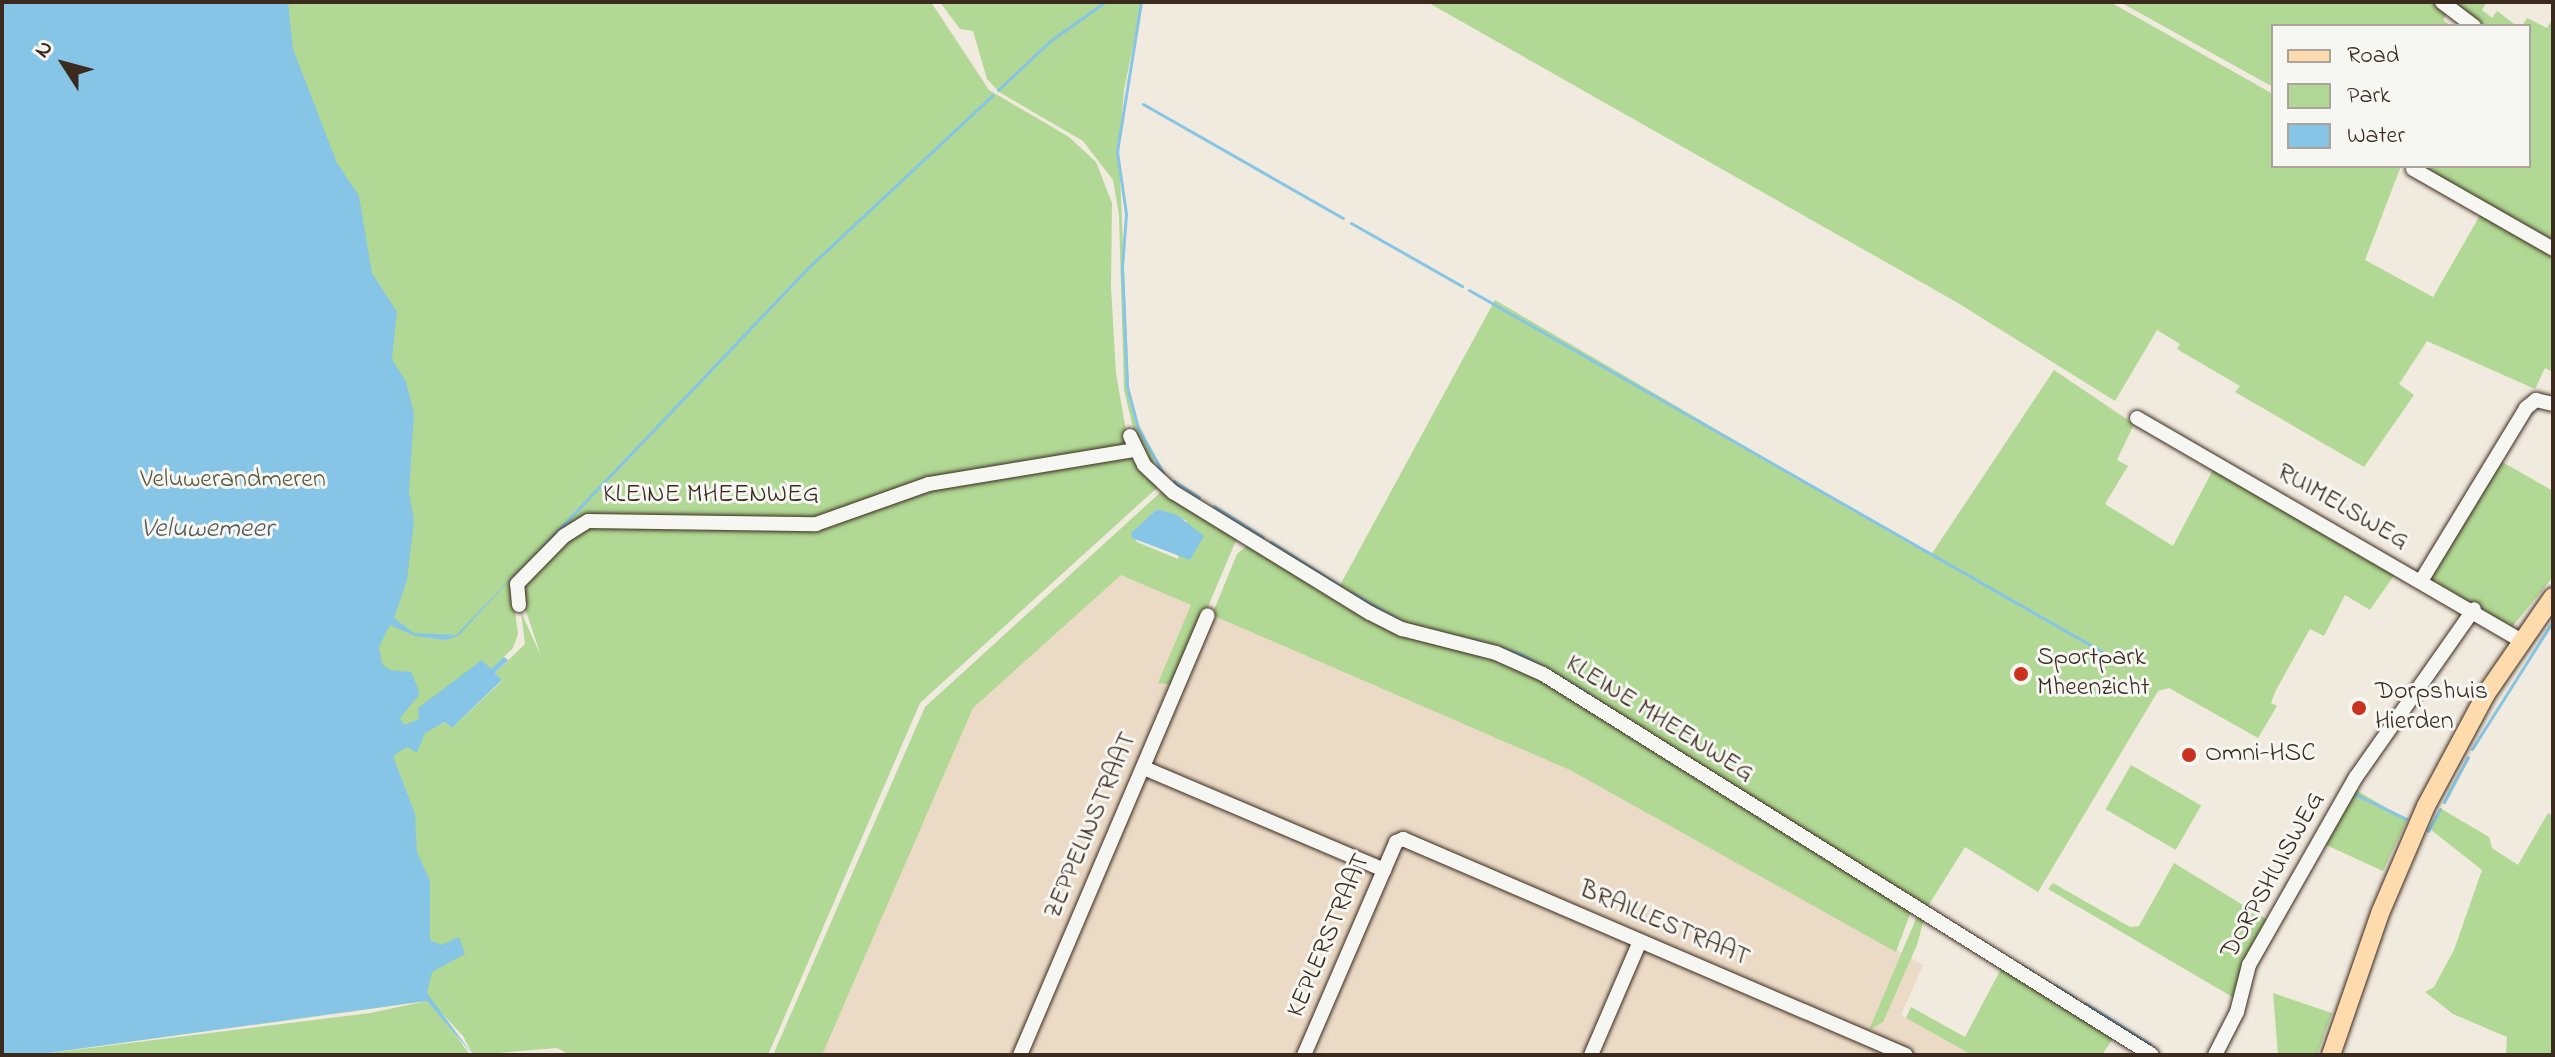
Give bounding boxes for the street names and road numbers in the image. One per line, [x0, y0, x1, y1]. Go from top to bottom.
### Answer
street label: RUIMELSWEG [2271, 458, 2413, 558]
street label: KLEINE MHEENWEG [603, 480, 819, 512]
street label: KLEINE MHEENWEG [1559, 650, 1759, 790]
street label: ZEPPELINSTRAAT [1039, 728, 1145, 924]
street label: DORPSHUISWEG [2215, 787, 2333, 965]
street label: KEPLERSTRAAT [1282, 850, 1378, 1022]
street label: BRAILLESTRAAT [1574, 875, 1754, 975]

